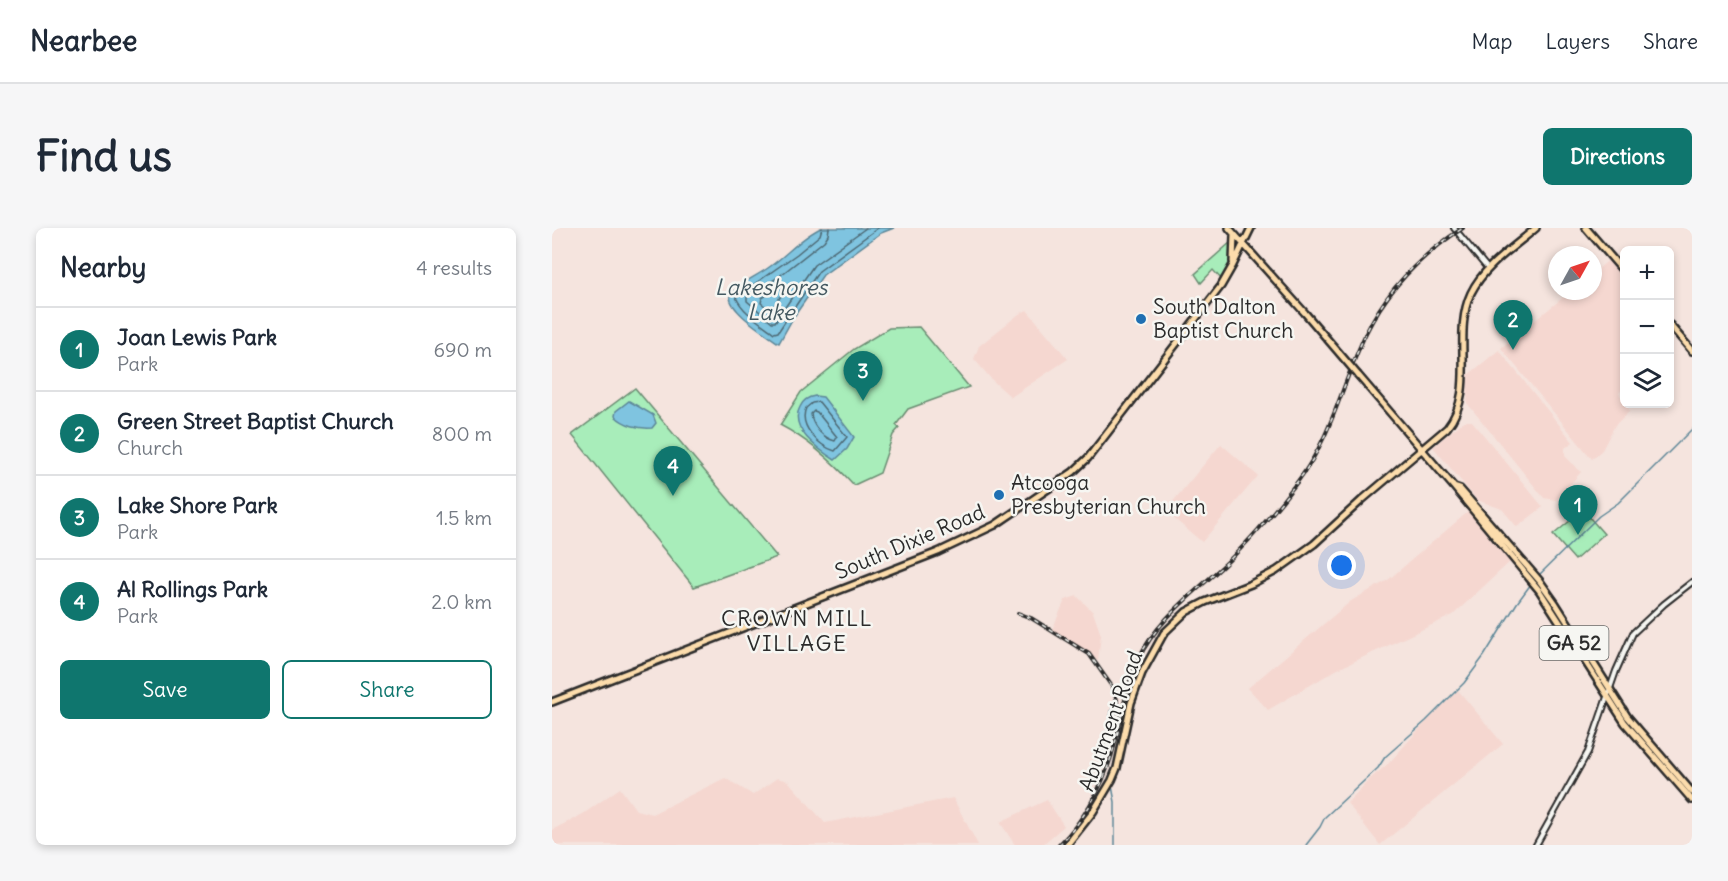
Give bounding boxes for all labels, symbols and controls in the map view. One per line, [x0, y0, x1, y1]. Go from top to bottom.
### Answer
text: Nearbee [30, 23, 137, 59]
text: Map [1472, 28, 1512, 55]
text: Layers [1545, 28, 1610, 55]
text: Share [1643, 28, 1698, 55]
button: Directions [1543, 128, 1692, 185]
text: Find us [36, 130, 172, 182]
north arrow [1548, 246, 1602, 300]
map controls [1620, 246, 1674, 408]
button: + [1620, 246, 1674, 300]
text: Nearby [60, 251, 146, 284]
text: 4 results [416, 255, 492, 280]
water label: Lakeshores Lake [715, 273, 829, 326]
place label: South Dalton Baptist Church [1153, 293, 1293, 344]
pin: 2 [1494, 300, 1532, 350]
button: − [1620, 300, 1674, 354]
marker: South Dalton Baptist Church [1134, 312, 1148, 326]
text: Joan Lewis Park [117, 323, 277, 351]
text: 1 [76, 337, 83, 362]
text: 690 m [434, 337, 492, 362]
text: Park [117, 351, 158, 376]
pin: 3 [844, 352, 882, 401]
button: layers [1620, 354, 1674, 408]
text: Green Street Baptist Church [117, 407, 394, 435]
text: 2 [74, 421, 85, 446]
text: 800 m [432, 421, 492, 446]
text: Church [117, 435, 183, 460]
pin: 4 [654, 446, 692, 496]
place label: Atcooga Presbyterian Church [1011, 469, 1206, 520]
pin: 1 [1558, 486, 1598, 535]
marker: Atcooga Presbyterian Church [992, 488, 1006, 502]
text: Lake Shore Park [117, 491, 278, 519]
street label: South Dixie Road [831, 498, 989, 585]
text: 3 [74, 505, 85, 530]
text: 1.5 km [436, 505, 492, 530]
text: Park [117, 519, 158, 544]
your location [1327, 551, 1356, 580]
text: Al Rollings Park [117, 575, 268, 603]
text: 4 [74, 589, 85, 614]
text: 2.0 km [431, 589, 492, 614]
text: Park [117, 603, 158, 628]
district label: CROWN MILL VILLAGE [721, 604, 873, 657]
road number: GA 52 [1540, 626, 1608, 660]
street label: Abutment Road [1073, 647, 1148, 795]
button: Save [60, 660, 270, 719]
button: Share [282, 660, 492, 719]

